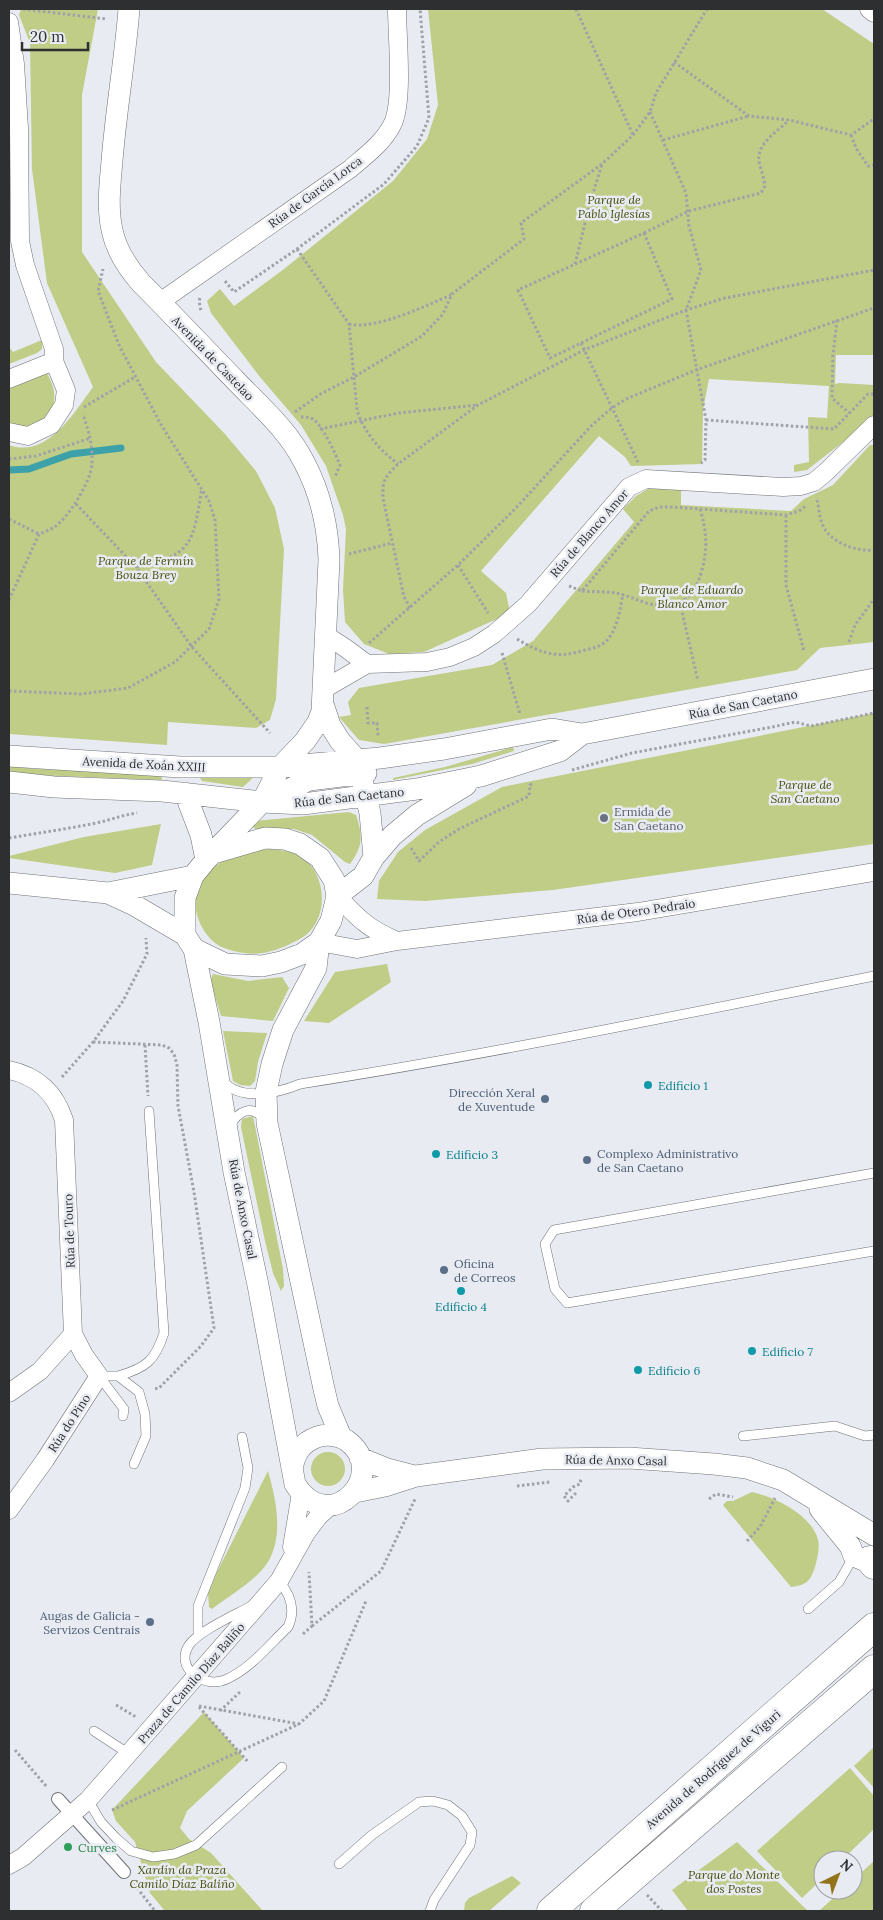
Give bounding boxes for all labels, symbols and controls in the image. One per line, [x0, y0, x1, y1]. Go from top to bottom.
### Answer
scale bar [22, 20, 89, 52]
text: 20 m [30, 27, 65, 46]
street label: Rúa de García Lorca [265, 153, 365, 231]
park label: Parque de Pablo Iglesias [578, 192, 650, 221]
street label: Avenida de Castelao [168, 312, 257, 403]
street label: Rúa de Blanco Amor [547, 485, 632, 580]
park label: Parque de Fermín Bouza Brey [98, 553, 195, 582]
park label: Parque de Eduardo Blanco Amor [641, 582, 743, 611]
street label: Rúa de San Caetano [687, 686, 799, 722]
street label: Avenida de Xoán XXIII [81, 753, 206, 775]
park label: Parque de San Caetano [770, 777, 840, 806]
street label: Rúa de San Caetano [293, 784, 405, 810]
place label: Ermida de San Caetano [614, 804, 684, 833]
marker: Ermida de San Caetano [598, 812, 610, 824]
street label: Rúa de Otero Pedraio [576, 895, 696, 927]
place label: Edificio 1 [658, 1078, 708, 1093]
marker: Edificio 1 [642, 1079, 654, 1091]
place label: Dirección Xeral de Xuventude [449, 1085, 535, 1114]
marker: Dirección Xeral de Xuventude [539, 1093, 551, 1105]
place label: Complexo Administrativo de San Caetano [597, 1146, 738, 1175]
place label: Edificio 3 [446, 1147, 498, 1162]
marker: Edificio 3 [430, 1148, 442, 1160]
marker: Complexo Administrativo de San Caetano [581, 1154, 593, 1166]
street label: Rúa de Anxo Casal [226, 1158, 260, 1260]
street label: Rúa de Touro [60, 1194, 78, 1268]
place label: Oficina de Correos [454, 1256, 516, 1285]
marker: Oficina de Correos [438, 1264, 450, 1276]
marker: Edificio 4 [455, 1285, 467, 1297]
place label: Edificio 4 [435, 1299, 487, 1314]
place label: Edificio 7 [762, 1344, 813, 1359]
marker: Edificio 7 [746, 1345, 758, 1357]
place label: Edificio 6 [648, 1363, 700, 1378]
marker: Edificio 6 [632, 1364, 644, 1376]
street label: Rúa do Pino [45, 1391, 93, 1455]
street label: Rúa de Anxo Casal [565, 1452, 667, 1468]
place label: Augas de Galicia - Servizos Centrais [39, 1608, 140, 1637]
marker: Augas de Galicia - Servizos Centrais [144, 1616, 156, 1628]
street label: Praza de Camilo Díaz Baliño [134, 1619, 248, 1747]
street label: Avenida de Rodríguez de Viguri [642, 1706, 784, 1832]
place label: Curves [78, 1840, 117, 1855]
marker: Curves [62, 1841, 74, 1853]
north arrow [813, 1850, 863, 1900]
text: N [837, 1855, 857, 1876]
park label: Xardín da Praza Camilo Díaz Baliño [129, 1862, 235, 1891]
park label: Parque do Monte dos Postes [688, 1867, 780, 1896]

